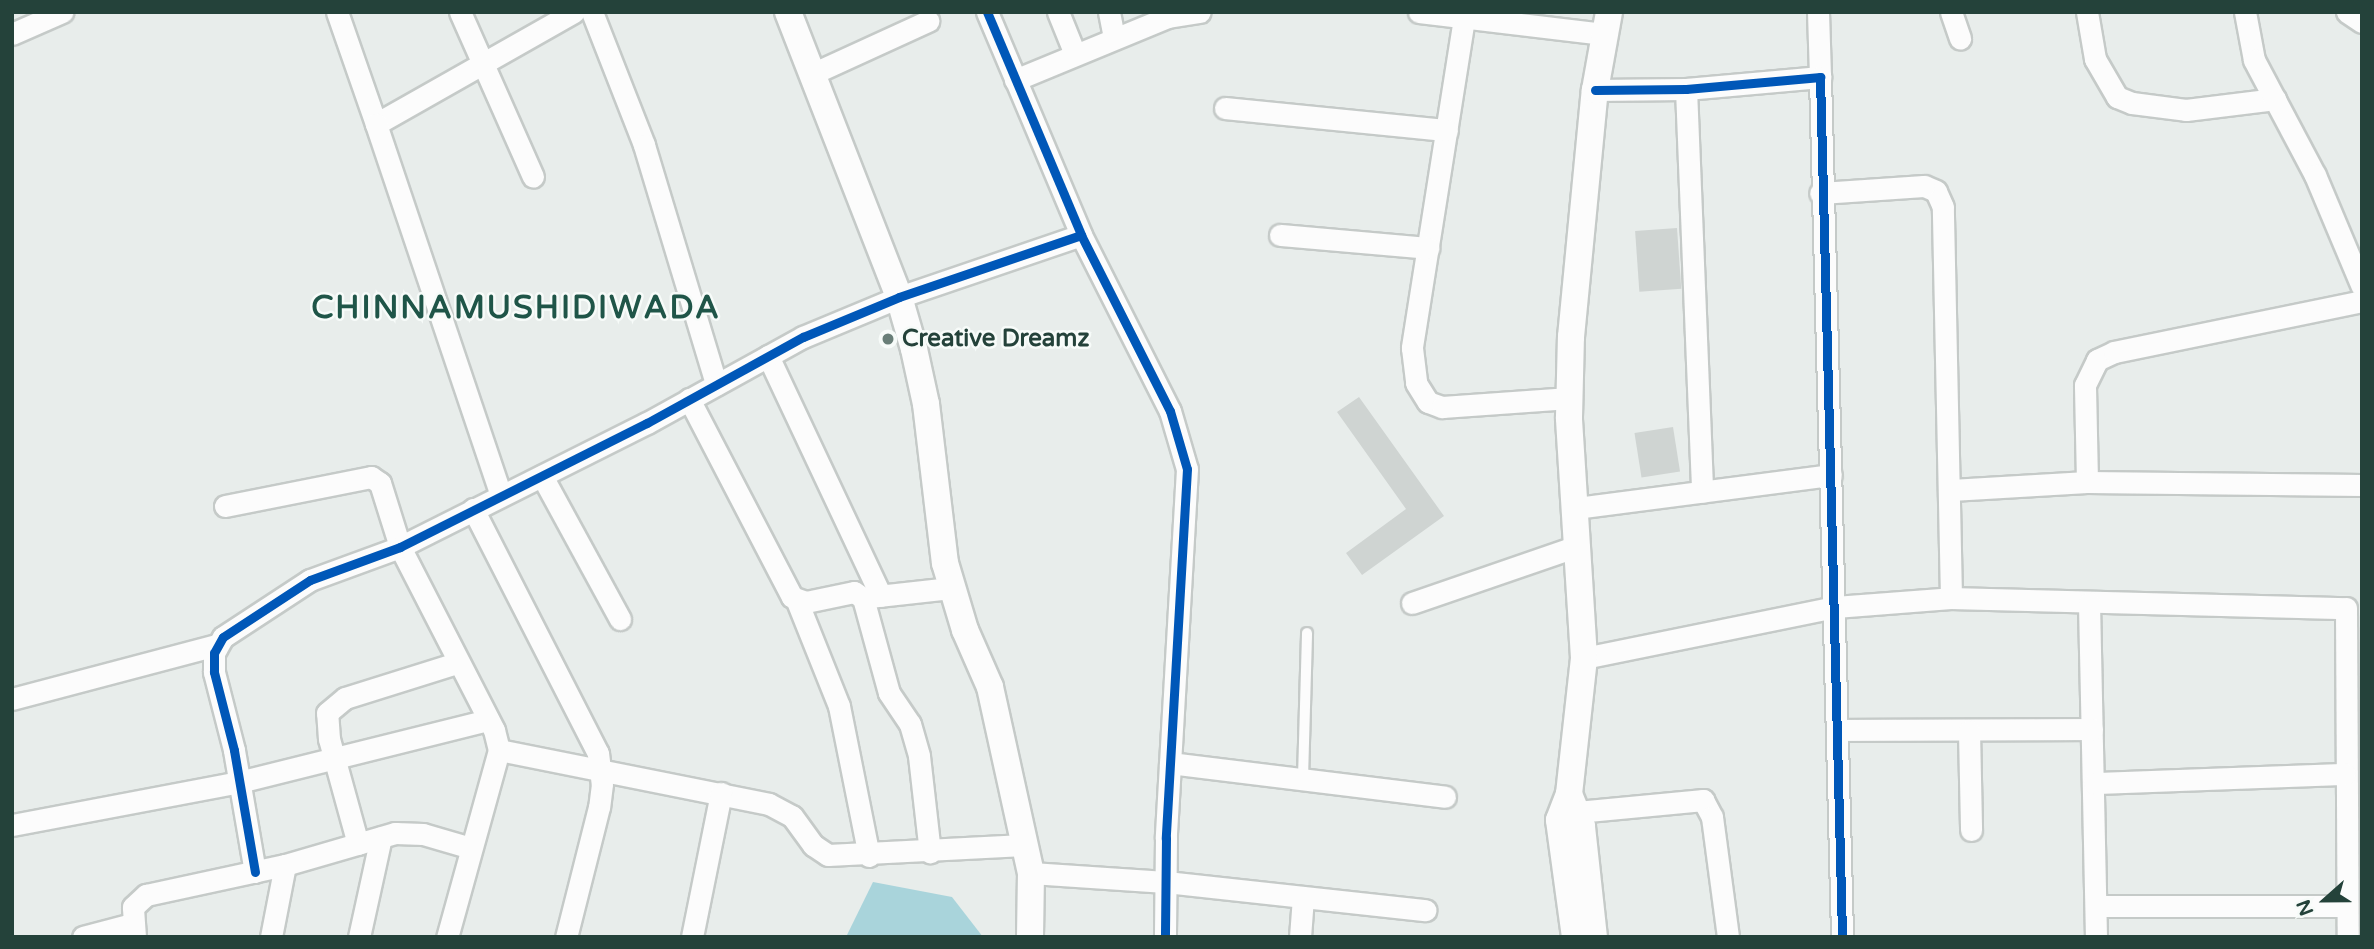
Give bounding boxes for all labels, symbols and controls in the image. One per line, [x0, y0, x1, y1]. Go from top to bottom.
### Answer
district label: CHINNAMUSHIDIWADA [313, 289, 719, 327]
place label: Creative Dreamz [902, 325, 1089, 353]
marker: Creative Dreamz [880, 331, 896, 347]
north arrow [2290, 865, 2360, 935]
text: N [2292, 896, 2318, 919]

